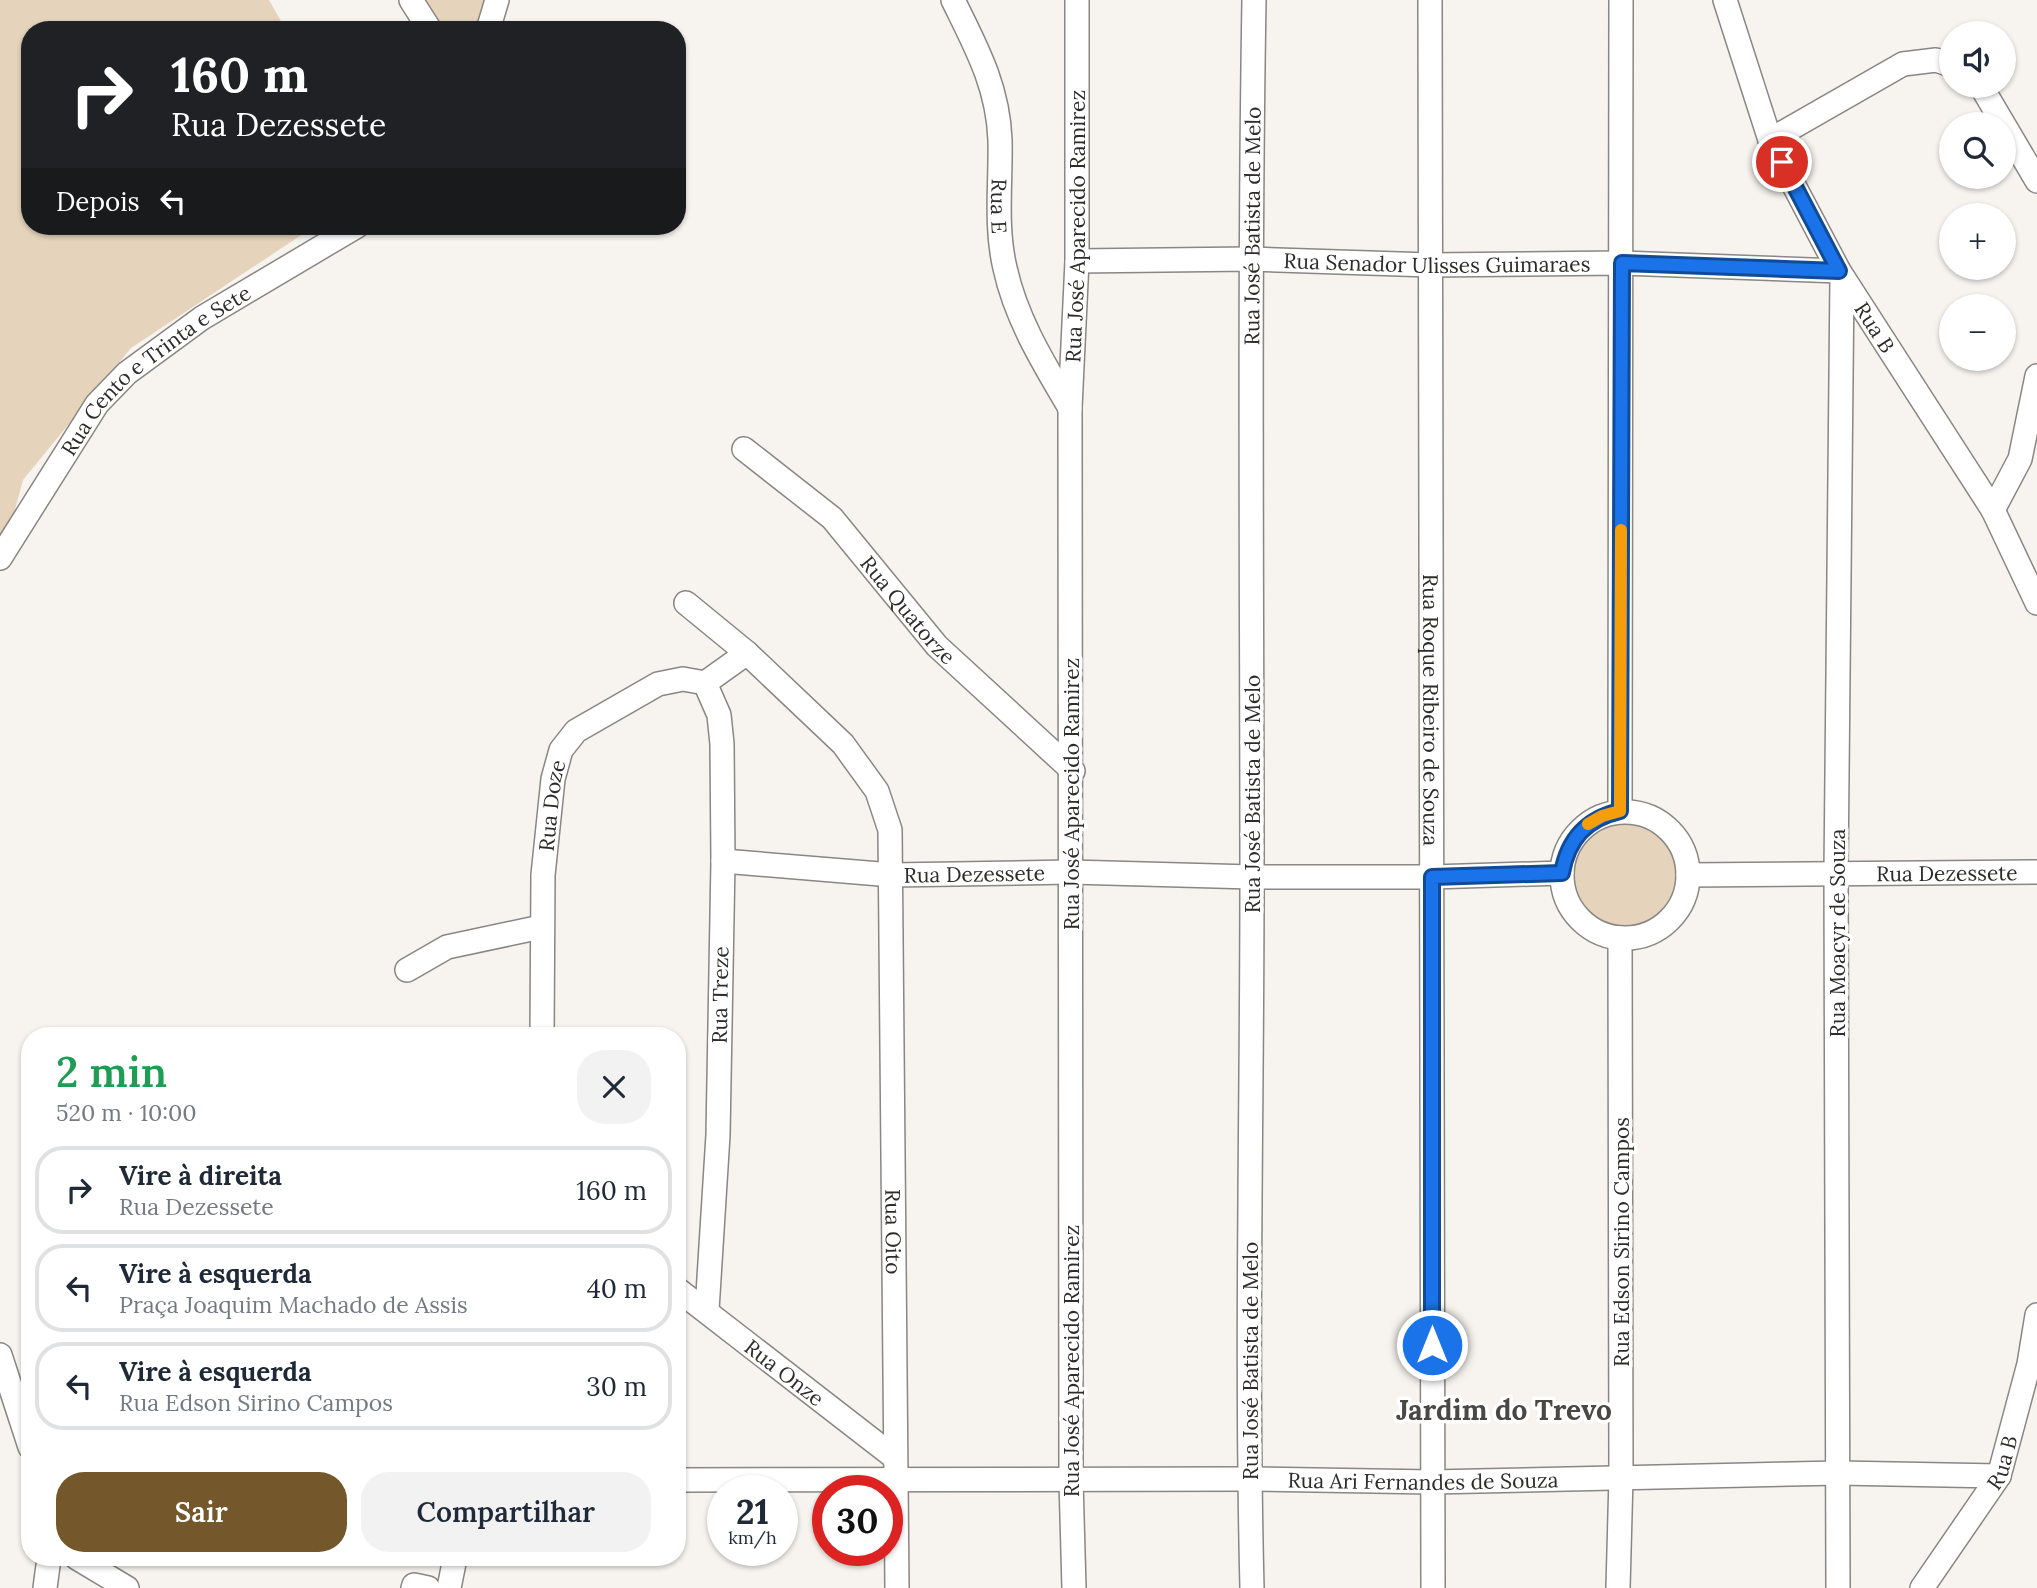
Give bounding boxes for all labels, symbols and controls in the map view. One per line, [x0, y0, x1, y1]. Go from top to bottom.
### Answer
map controls [1939, 21, 2016, 371]
button: sound [1939, 21, 2016, 98]
text: 160 m [171, 43, 308, 105]
icon: right [56, 49, 147, 140]
street label: Rua José Aparecido Ramirez [1059, 90, 1091, 363]
text: Rua Dezessete [171, 104, 386, 145]
street label: Rua José Batista de Melo [1238, 106, 1266, 346]
button: search [1939, 112, 2016, 189]
pin [1752, 132, 1812, 192]
icon: arrive [1763, 143, 1801, 181]
street label: Rua E [986, 178, 1013, 234]
icon: left [154, 182, 192, 220]
text: Depois [56, 185, 140, 218]
button: + [1939, 203, 2016, 280]
street label: Rua Senador Ulisses Guimaraes [1283, 247, 1591, 279]
street label: Rua Cento e Trinta e Sete [55, 279, 255, 460]
button: − [1939, 294, 2016, 371]
street label: Rua B [1849, 297, 1902, 358]
street label: Rua Quatorze [855, 550, 961, 670]
street label: Rua Roque Ribeiro de Souza [1418, 574, 1445, 846]
street label: Rua José Aparecido Ramirez [1058, 658, 1085, 930]
street label: Rua José Batista de Melo [1239, 675, 1266, 913]
street label: Rua Doze [532, 757, 571, 853]
street label: Rua Moacyr de Souza [1824, 828, 1851, 1037]
street label: Rua Dezessete [903, 859, 1045, 888]
street label: Rua Dezessete [1876, 859, 2018, 887]
street label: Rua Treze [706, 946, 734, 1044]
text: 2 min [56, 1045, 167, 1099]
button: close [577, 1050, 651, 1124]
text: 520 m · 10:00 [56, 1098, 197, 1127]
street label: Rua Edson Sirino Campos [1608, 1117, 1635, 1367]
text: Vire à direita [119, 1159, 282, 1192]
icon: right [60, 1171, 98, 1209]
text: 160 m [576, 1174, 647, 1207]
street label: Rua Oito [880, 1189, 908, 1275]
text: Rua Dezessete [119, 1192, 274, 1221]
street label: Rua José Aparecido Ramirez [1058, 1225, 1085, 1497]
street label: Rua José Batista de Melo [1237, 1242, 1264, 1480]
text: Vire à esquerda [119, 1257, 312, 1290]
icon: left [60, 1269, 98, 1307]
text: 40 m [587, 1272, 647, 1305]
text: Praça Joaquim Machado de Assis [119, 1290, 468, 1319]
position arrow [1395, 1308, 1469, 1382]
street label: Rua Onze [739, 1333, 830, 1412]
text: Vire à esquerda [119, 1355, 312, 1388]
icon: left [60, 1367, 98, 1405]
text: 30 m [586, 1370, 647, 1403]
text: Rua Edson Sirino Campos [119, 1388, 393, 1417]
district label: Jardim do Trevo [1396, 1392, 1612, 1428]
street label: Rua B [1980, 1432, 2023, 1495]
street label: Rua Ari Fernandes de Souza [1287, 1466, 1559, 1496]
button: Sair [56, 1472, 347, 1552]
button: Compartilhar [361, 1472, 651, 1552]
speed limit sign: 30 [812, 1475, 903, 1566]
text: 21 [736, 1489, 769, 1534]
text: km/h [728, 1526, 777, 1549]

